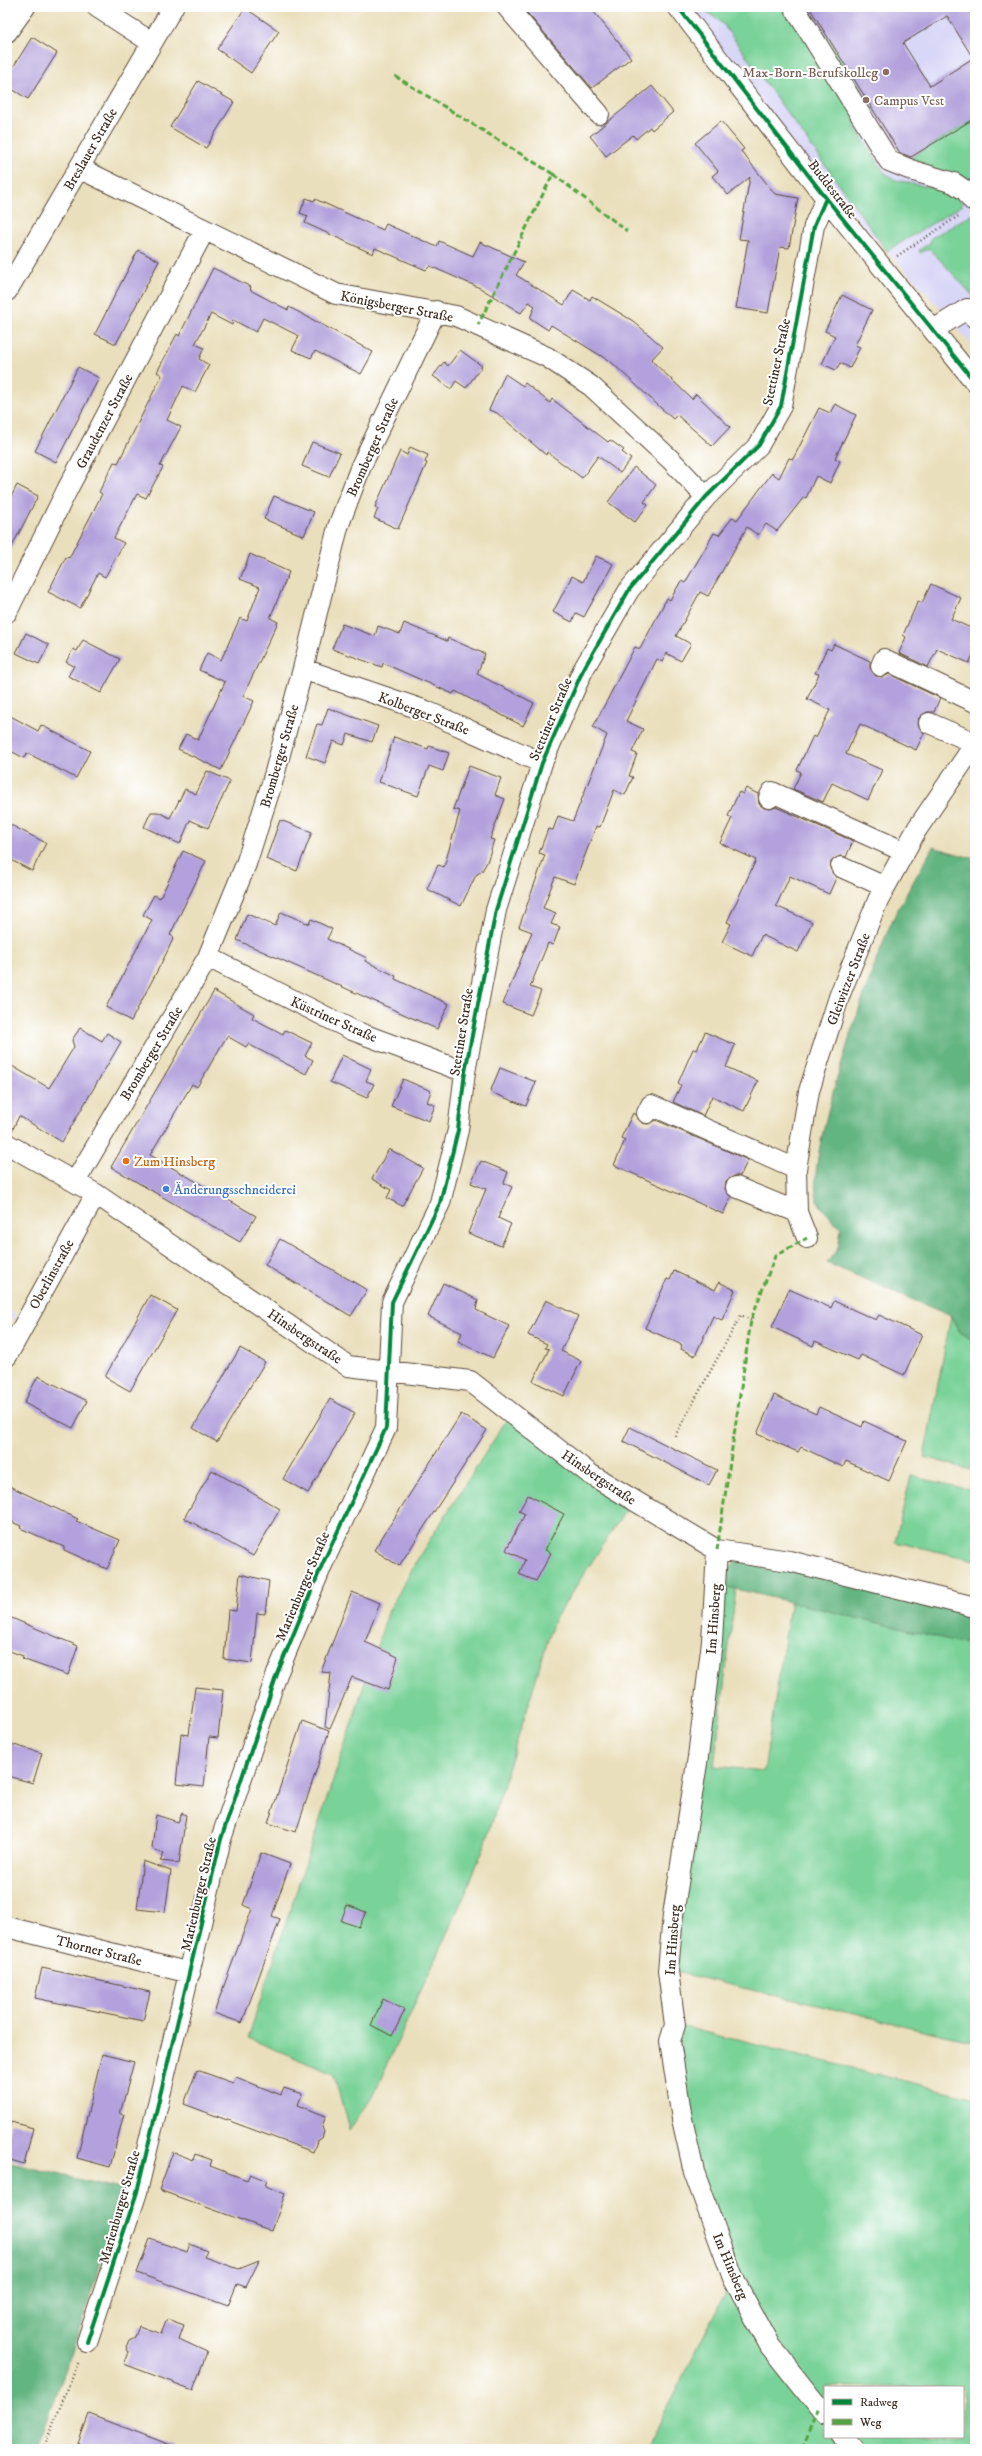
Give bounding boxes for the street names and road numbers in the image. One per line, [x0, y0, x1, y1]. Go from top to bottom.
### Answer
street label: Breslauer Straße [60, 105, 122, 194]
street label: Buddestraße [804, 157, 861, 223]
street label: Königsberger Straße [339, 287, 455, 327]
street label: Stettiner Straße [759, 317, 795, 407]
street label: Graudenzer Straße [72, 371, 138, 472]
street label: Bromberger Straße [343, 395, 403, 500]
street label: Stettiner Straße [525, 675, 577, 764]
street label: Kolberger Straße [375, 688, 472, 740]
street label: Bromberger Straße [257, 702, 303, 810]
street label: Gleiwitzer Straße [823, 930, 875, 1028]
street label: Stettiner Straße [446, 987, 478, 1077]
street label: Küstriner Straße [287, 993, 380, 1047]
street label: Bromberger Straße [117, 1003, 187, 1104]
street label: Oberlinstraße [25, 1236, 79, 1313]
street label: Hinsbergstraße [264, 1305, 345, 1369]
street label: Hinsbergstraße [558, 1446, 639, 1510]
street label: Marienburger Straße [272, 1529, 334, 1644]
street label: Im Hinsberg [703, 1583, 725, 1655]
street label: Marienburger Straße [177, 1835, 221, 1953]
street label: Im Hinsberg [662, 1904, 684, 1976]
street label: Thorner Straße [54, 1932, 144, 1970]
street label: Marienburger Straße [95, 2148, 145, 2266]
street label: Im Hinsberg [708, 2230, 752, 2303]

